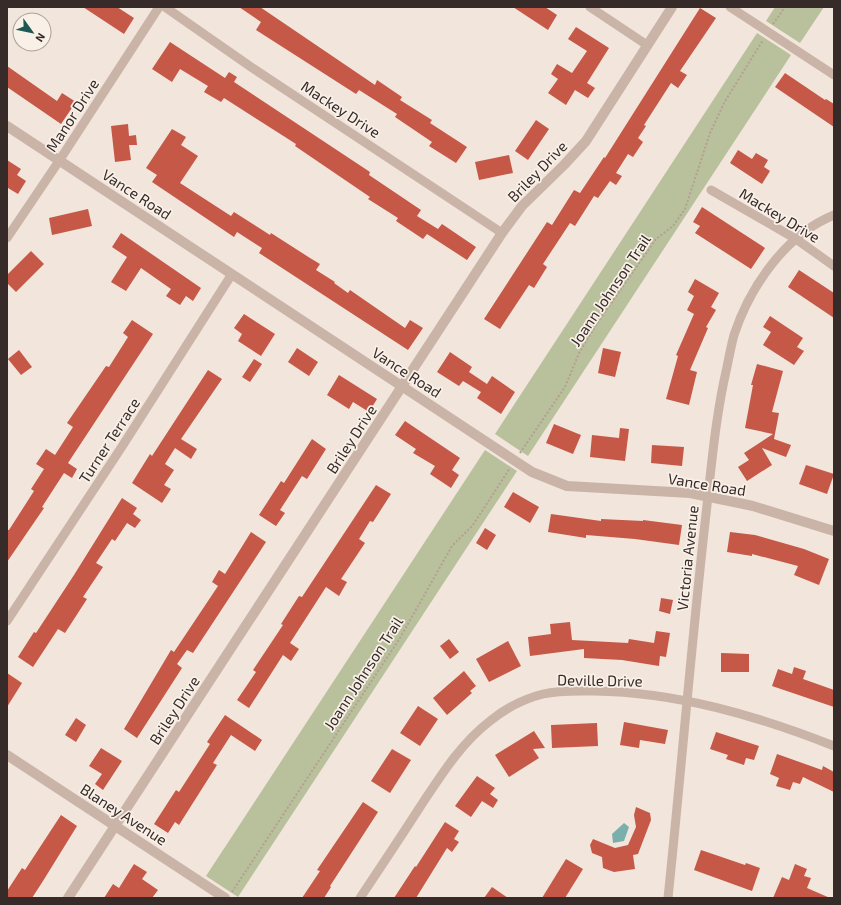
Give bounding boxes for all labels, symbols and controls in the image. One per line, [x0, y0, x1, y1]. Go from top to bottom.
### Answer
north arrow [12, 12, 52, 52]
text: N [33, 31, 48, 45]
street label: Manor Drive [42, 75, 102, 155]
street label: Mackey Drive [298, 77, 384, 141]
street label: Briley Drive [503, 137, 571, 205]
street label: Vance Road [99, 165, 175, 223]
street label: Mackey Drive [736, 184, 824, 246]
street label: Joann Johnson Trail [566, 230, 654, 349]
street label: Vance Road [369, 343, 445, 401]
street label: Turner Terrace [75, 394, 143, 486]
street label: Briley Drive [322, 401, 380, 477]
street label: Vance Road [667, 469, 747, 499]
street label: Victoria Avenue [673, 505, 701, 611]
street label: Joann Johnson Trail [320, 613, 407, 733]
street label: Deville Drive [557, 670, 643, 690]
street label: Briley Drive [145, 672, 203, 748]
street label: Blaney Avenue [77, 779, 171, 849]

